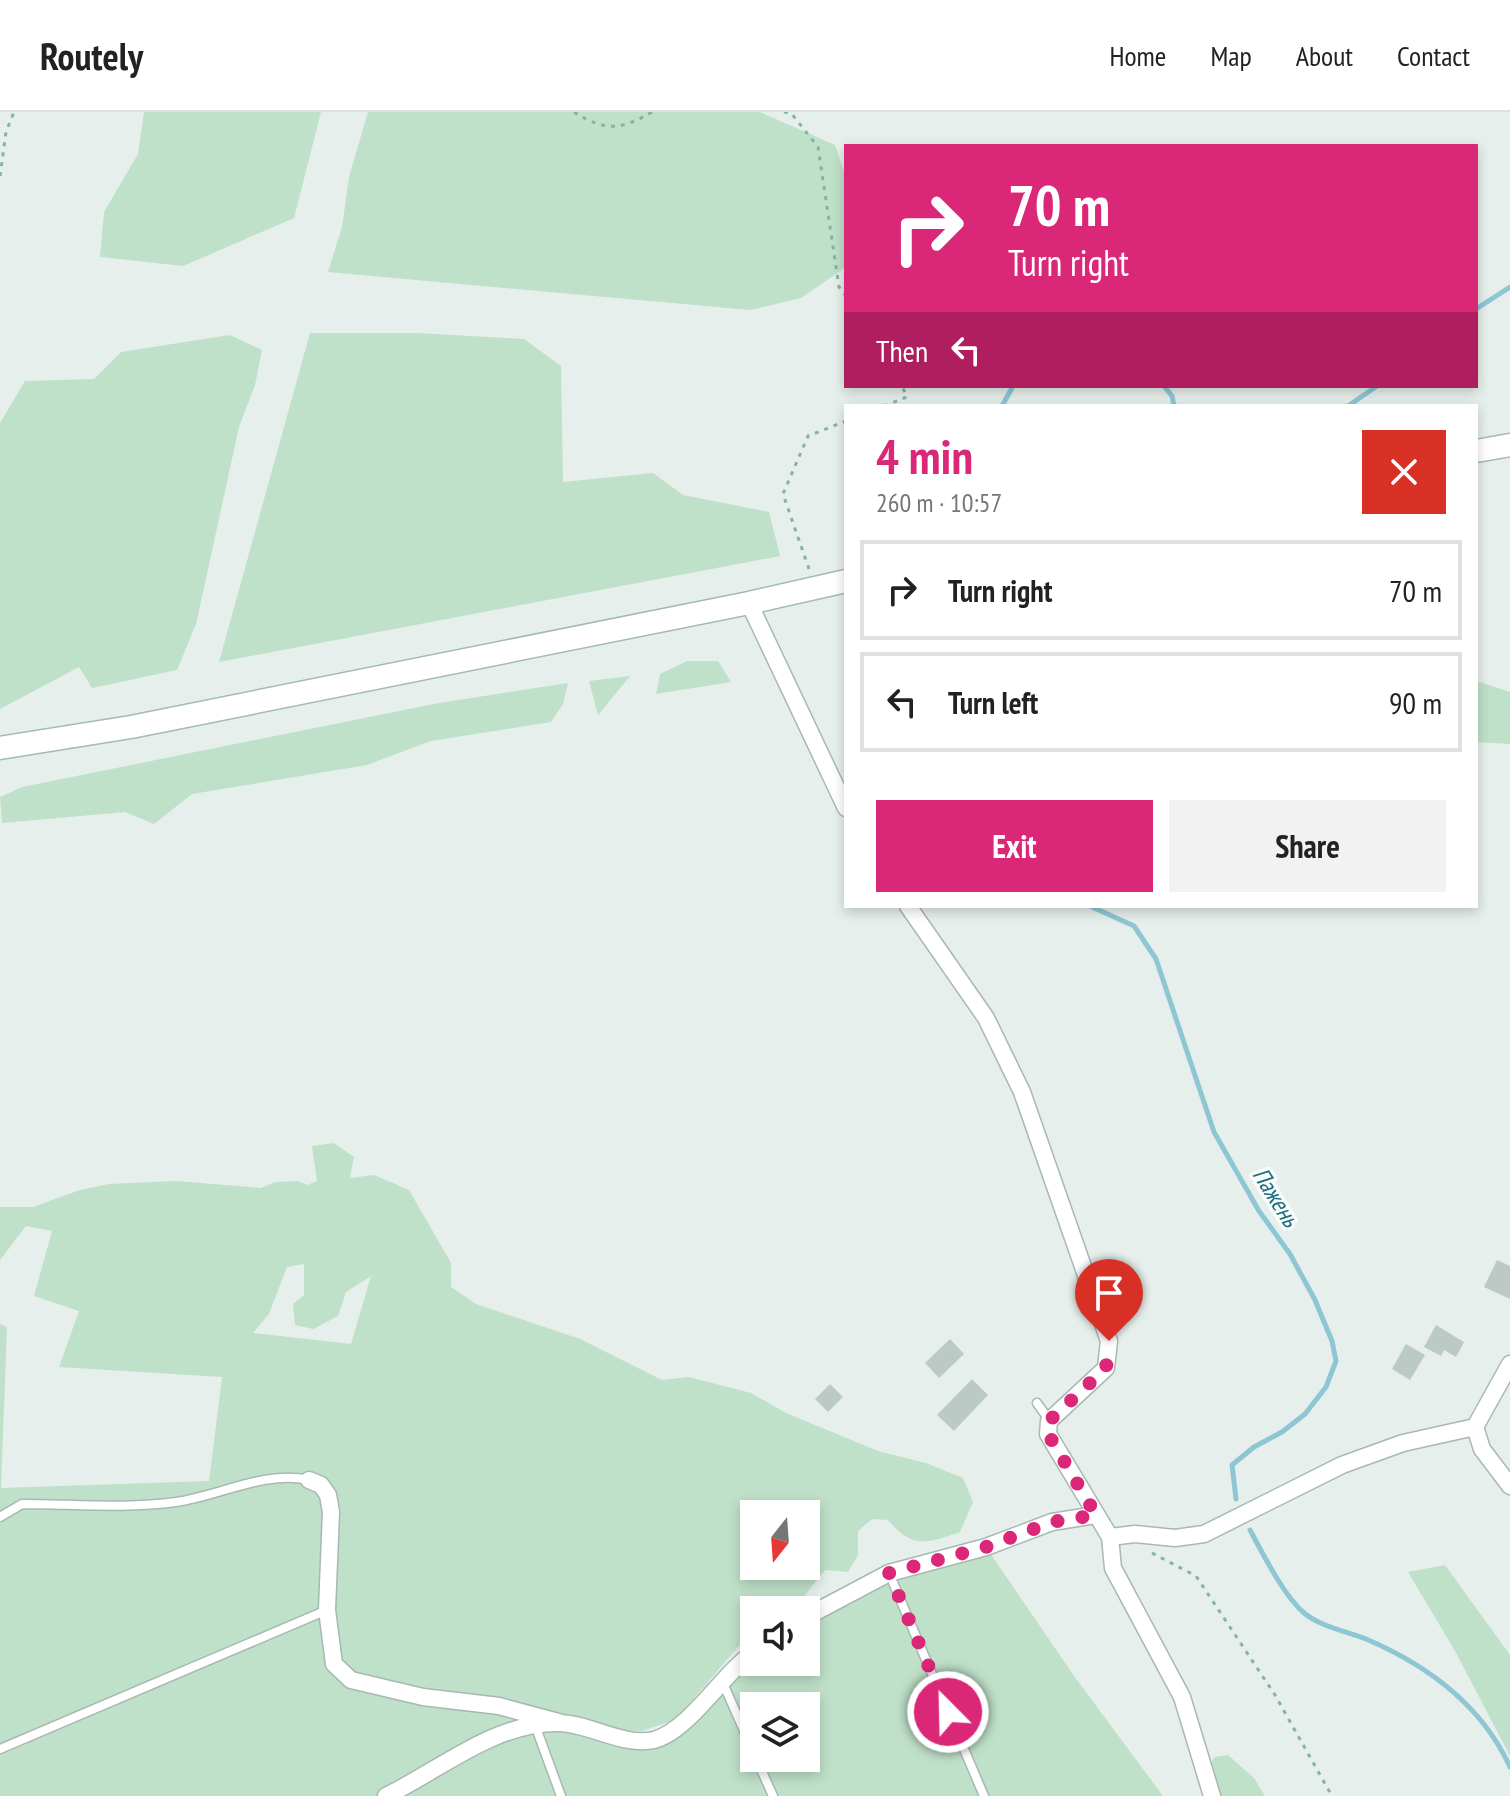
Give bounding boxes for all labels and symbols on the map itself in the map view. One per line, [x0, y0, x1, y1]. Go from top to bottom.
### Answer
water label: Пажень [1246, 1162, 1307, 1233]
pin [1075, 1259, 1143, 1341]
north arrow [740, 1500, 820, 1580]
position arrow [906, 1670, 990, 1754]

